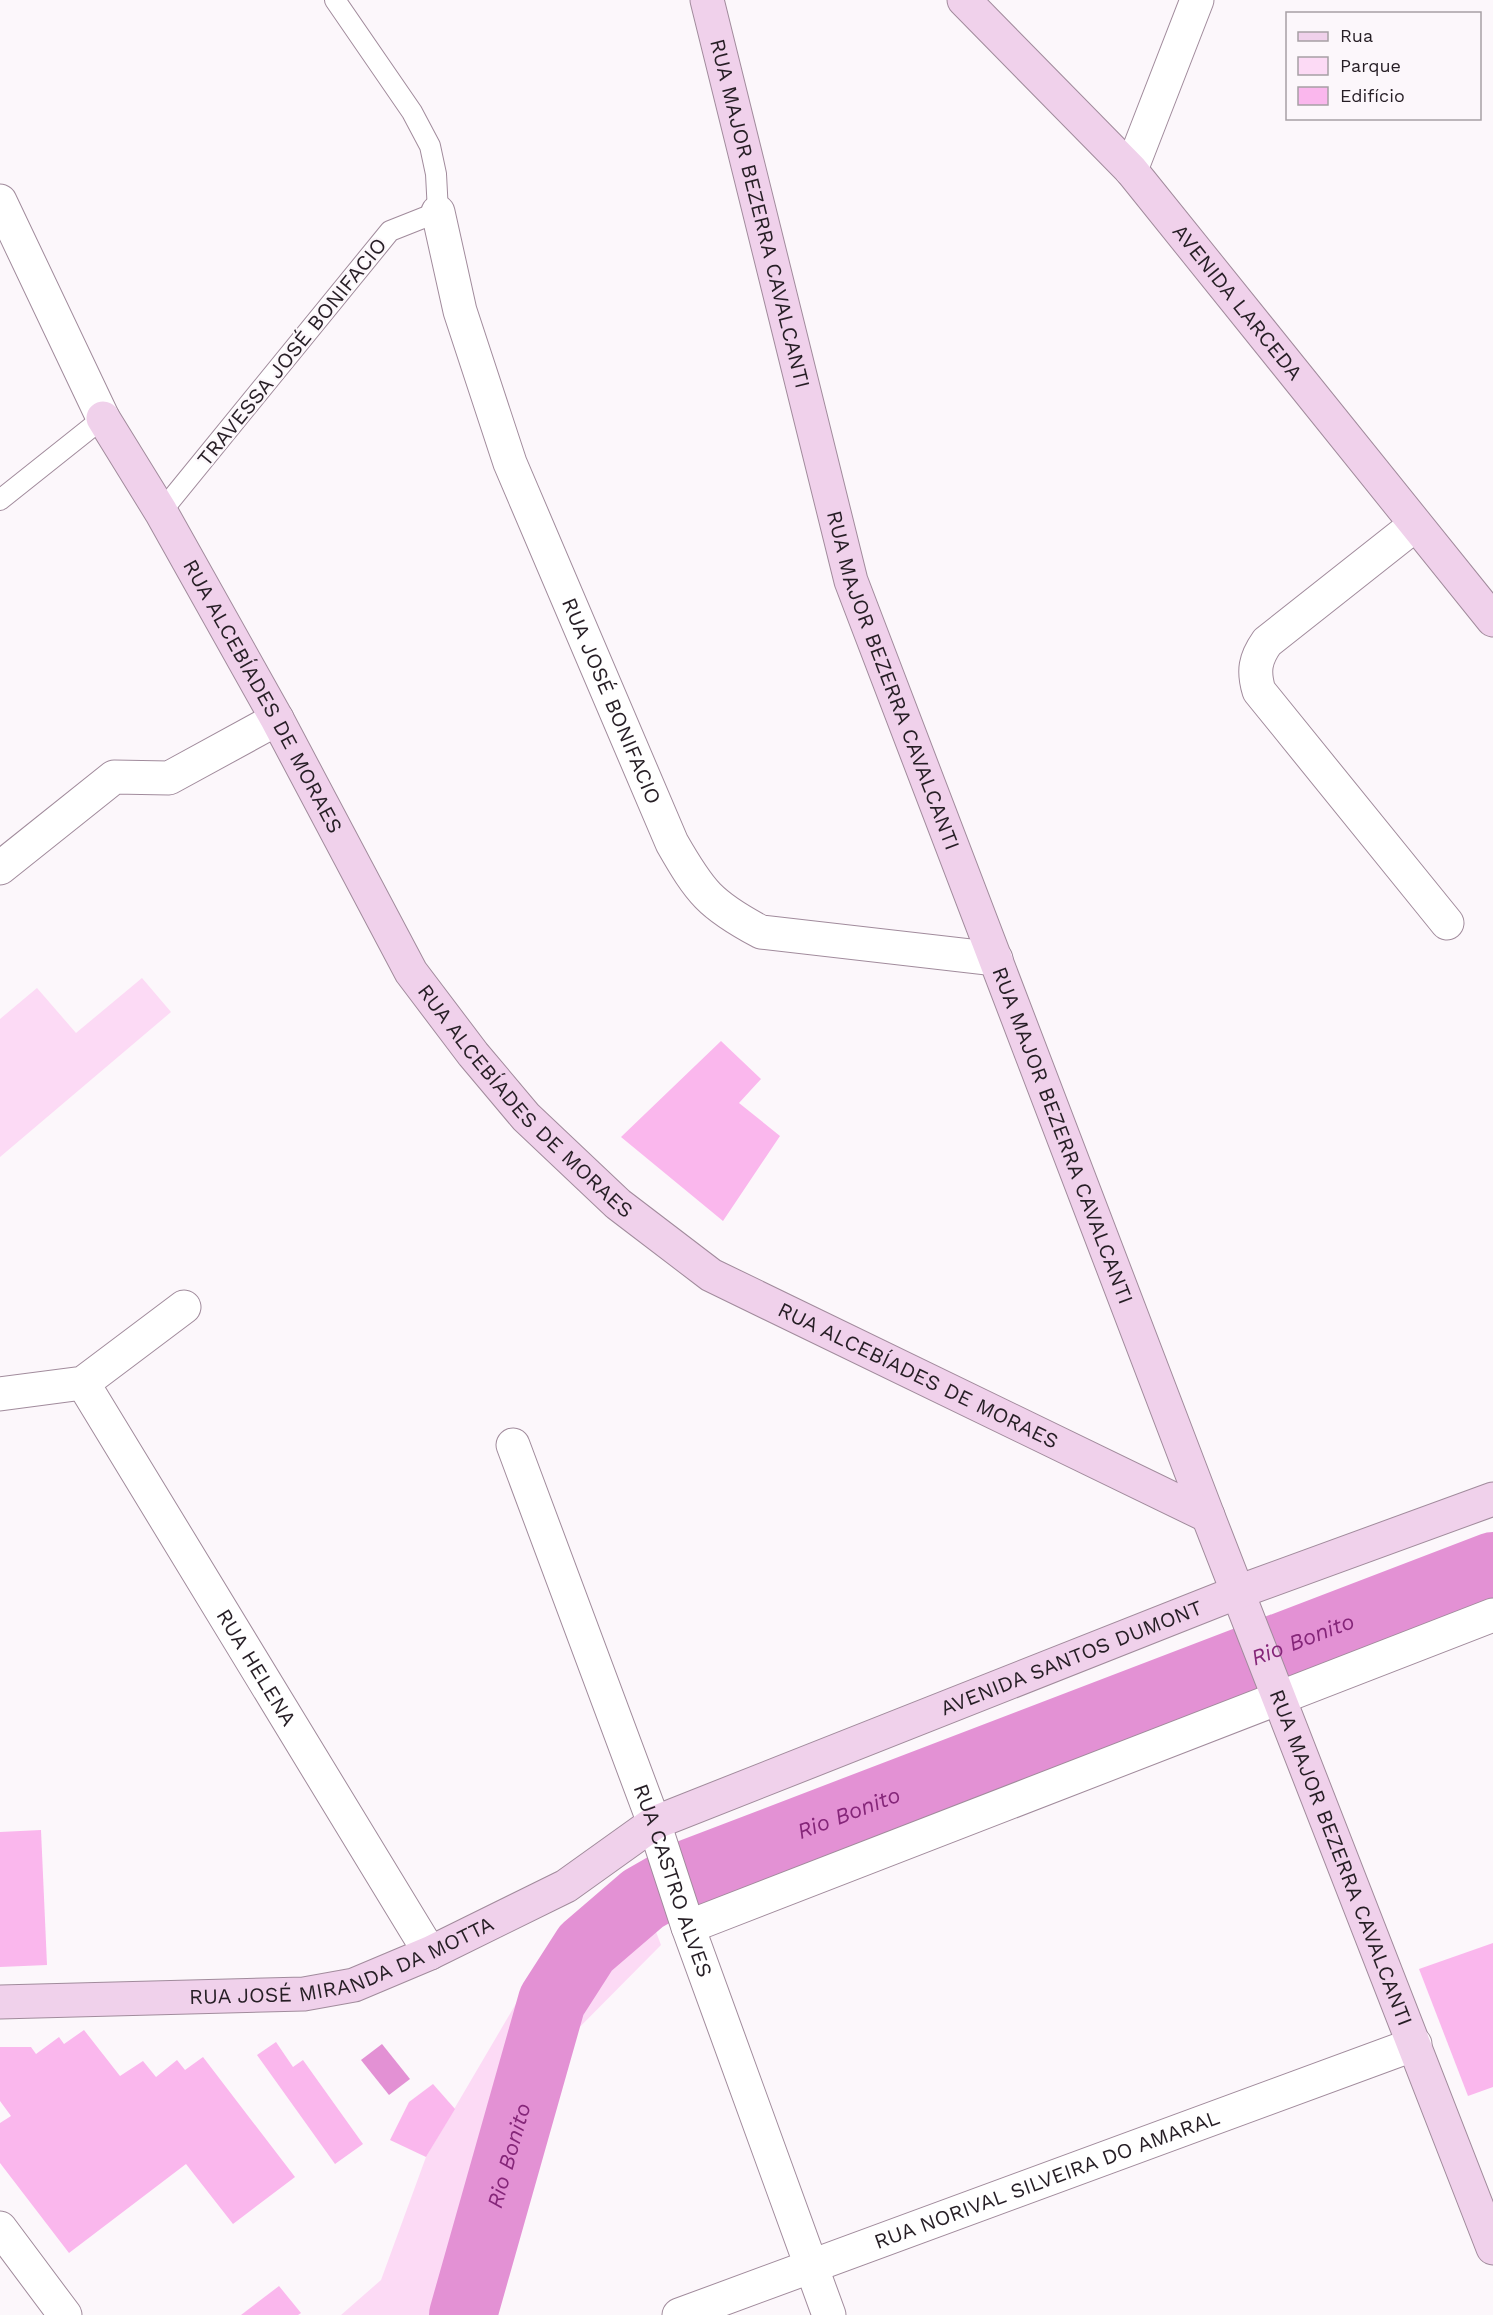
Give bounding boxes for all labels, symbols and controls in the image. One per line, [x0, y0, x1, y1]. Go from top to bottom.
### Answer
legend [1286, 12, 1481, 120]
text: Rua [1340, 25, 1373, 46]
street label: RUA MAJOR BEZERRA CAVALCANTI [705, 36, 816, 391]
text: Parque [1340, 55, 1401, 76]
text: Edifício [1340, 85, 1405, 106]
street label: AVENIDA LARCEDA [1168, 219, 1308, 385]
street label: TRAVESSA JOSÉ BONIFACIO [192, 233, 391, 471]
street label: RUA MAJOR BEZERRA CAVALCANTI [822, 508, 965, 853]
street label: RUA ALCEBÍADES DE MORAES [178, 555, 348, 837]
street label: RUA JOSÉ BONIFACIO [557, 594, 667, 808]
street label: RUA MAJOR BEZERRA CAVALCANTI [987, 963, 1139, 1307]
street label: RUA ALCEBÍADES DE MORAES [413, 979, 638, 1223]
street label: RUA ALCEBÍADES DE MORAES [774, 1296, 1063, 1454]
street label: AVENIDA SANTOS DUMONT [937, 1594, 1206, 1720]
street label: RUA HELENA [211, 1604, 302, 1730]
water label: Rio Bonito [1248, 1608, 1358, 1670]
street label: RUA MAJOR BEZERRA CAVALCANTI [1265, 1686, 1418, 2029]
street label: RUA CASTRO ALVES [628, 1780, 718, 1980]
water label: Rio Bonito [794, 1782, 904, 1844]
street label: RUA JOSÉ MIRANDA DA MOTTA [189, 1911, 498, 2009]
water label: Rio Bonito [482, 2100, 536, 2211]
street label: RUA NORIVAL SILVEIRA DO AMARAL [871, 2104, 1223, 2254]

